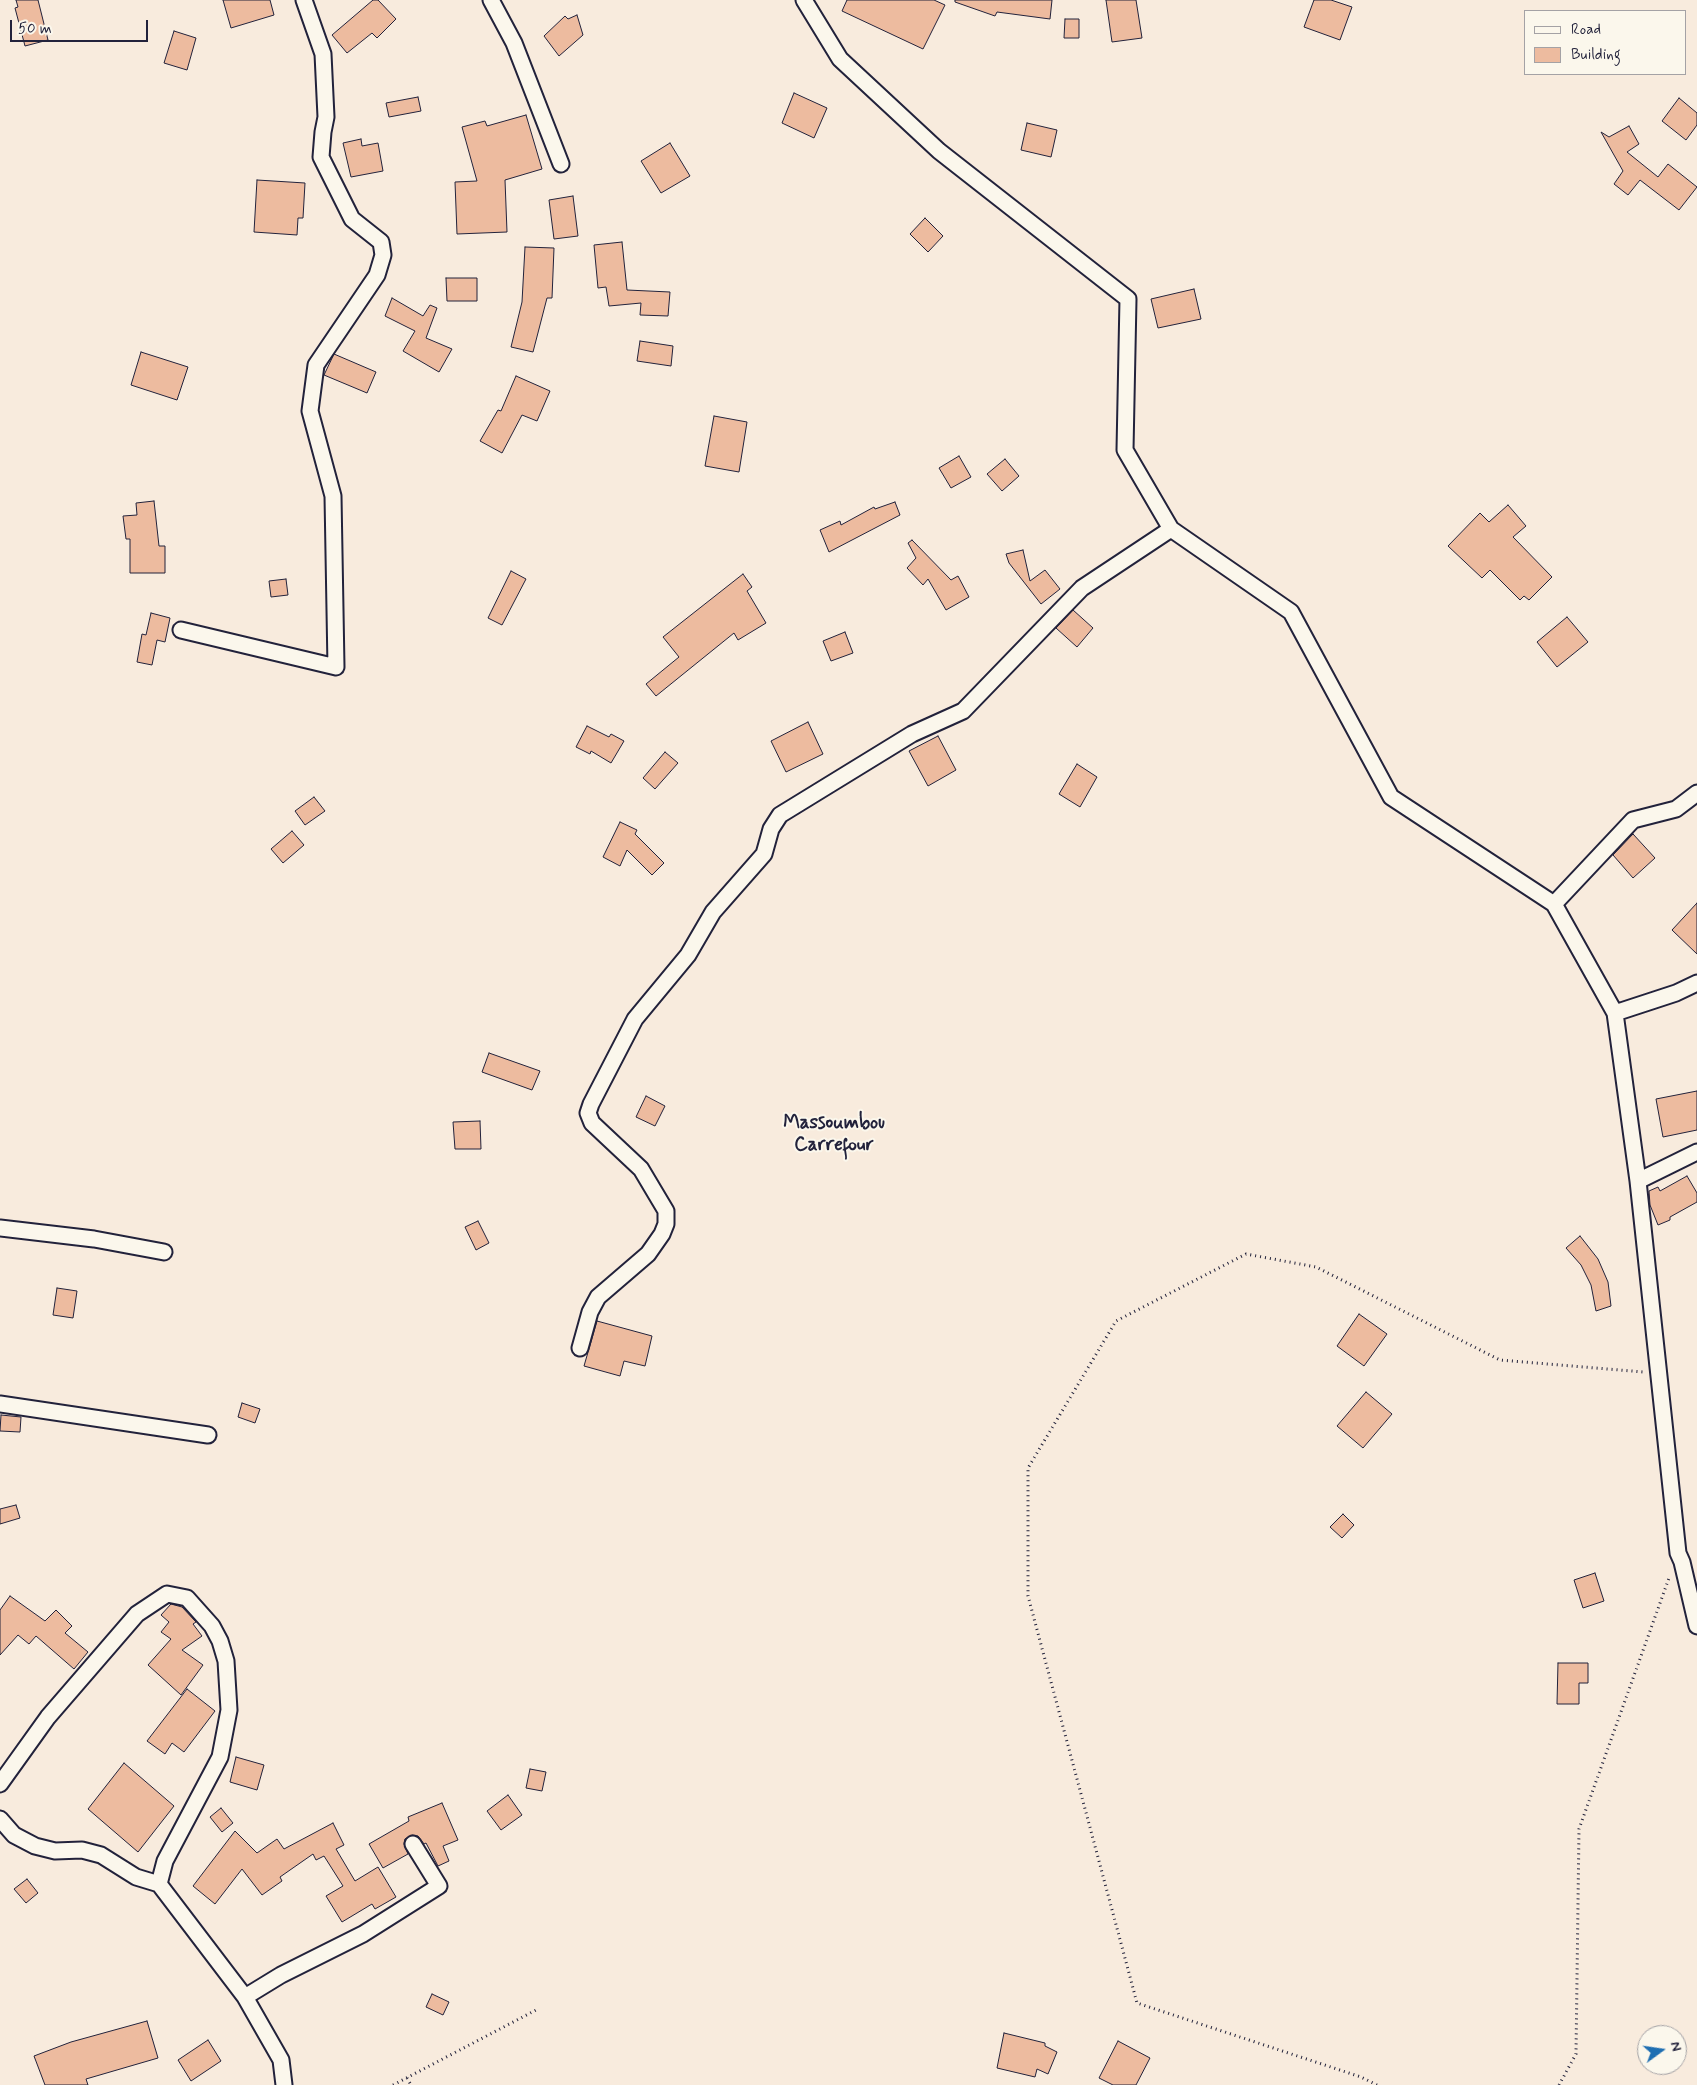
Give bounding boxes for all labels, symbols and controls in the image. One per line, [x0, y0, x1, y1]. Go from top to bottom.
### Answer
scale bar [12, 10, 150, 42]
legend [1524, 10, 1687, 75]
text: 50 m [18, 19, 52, 39]
text: Road [1571, 20, 1601, 40]
text: Building [1571, 45, 1621, 65]
district label: Massoumbou Carrefour [783, 1113, 885, 1157]
north arrow [1637, 2025, 1687, 2075]
text: N [1666, 2040, 1685, 2053]

